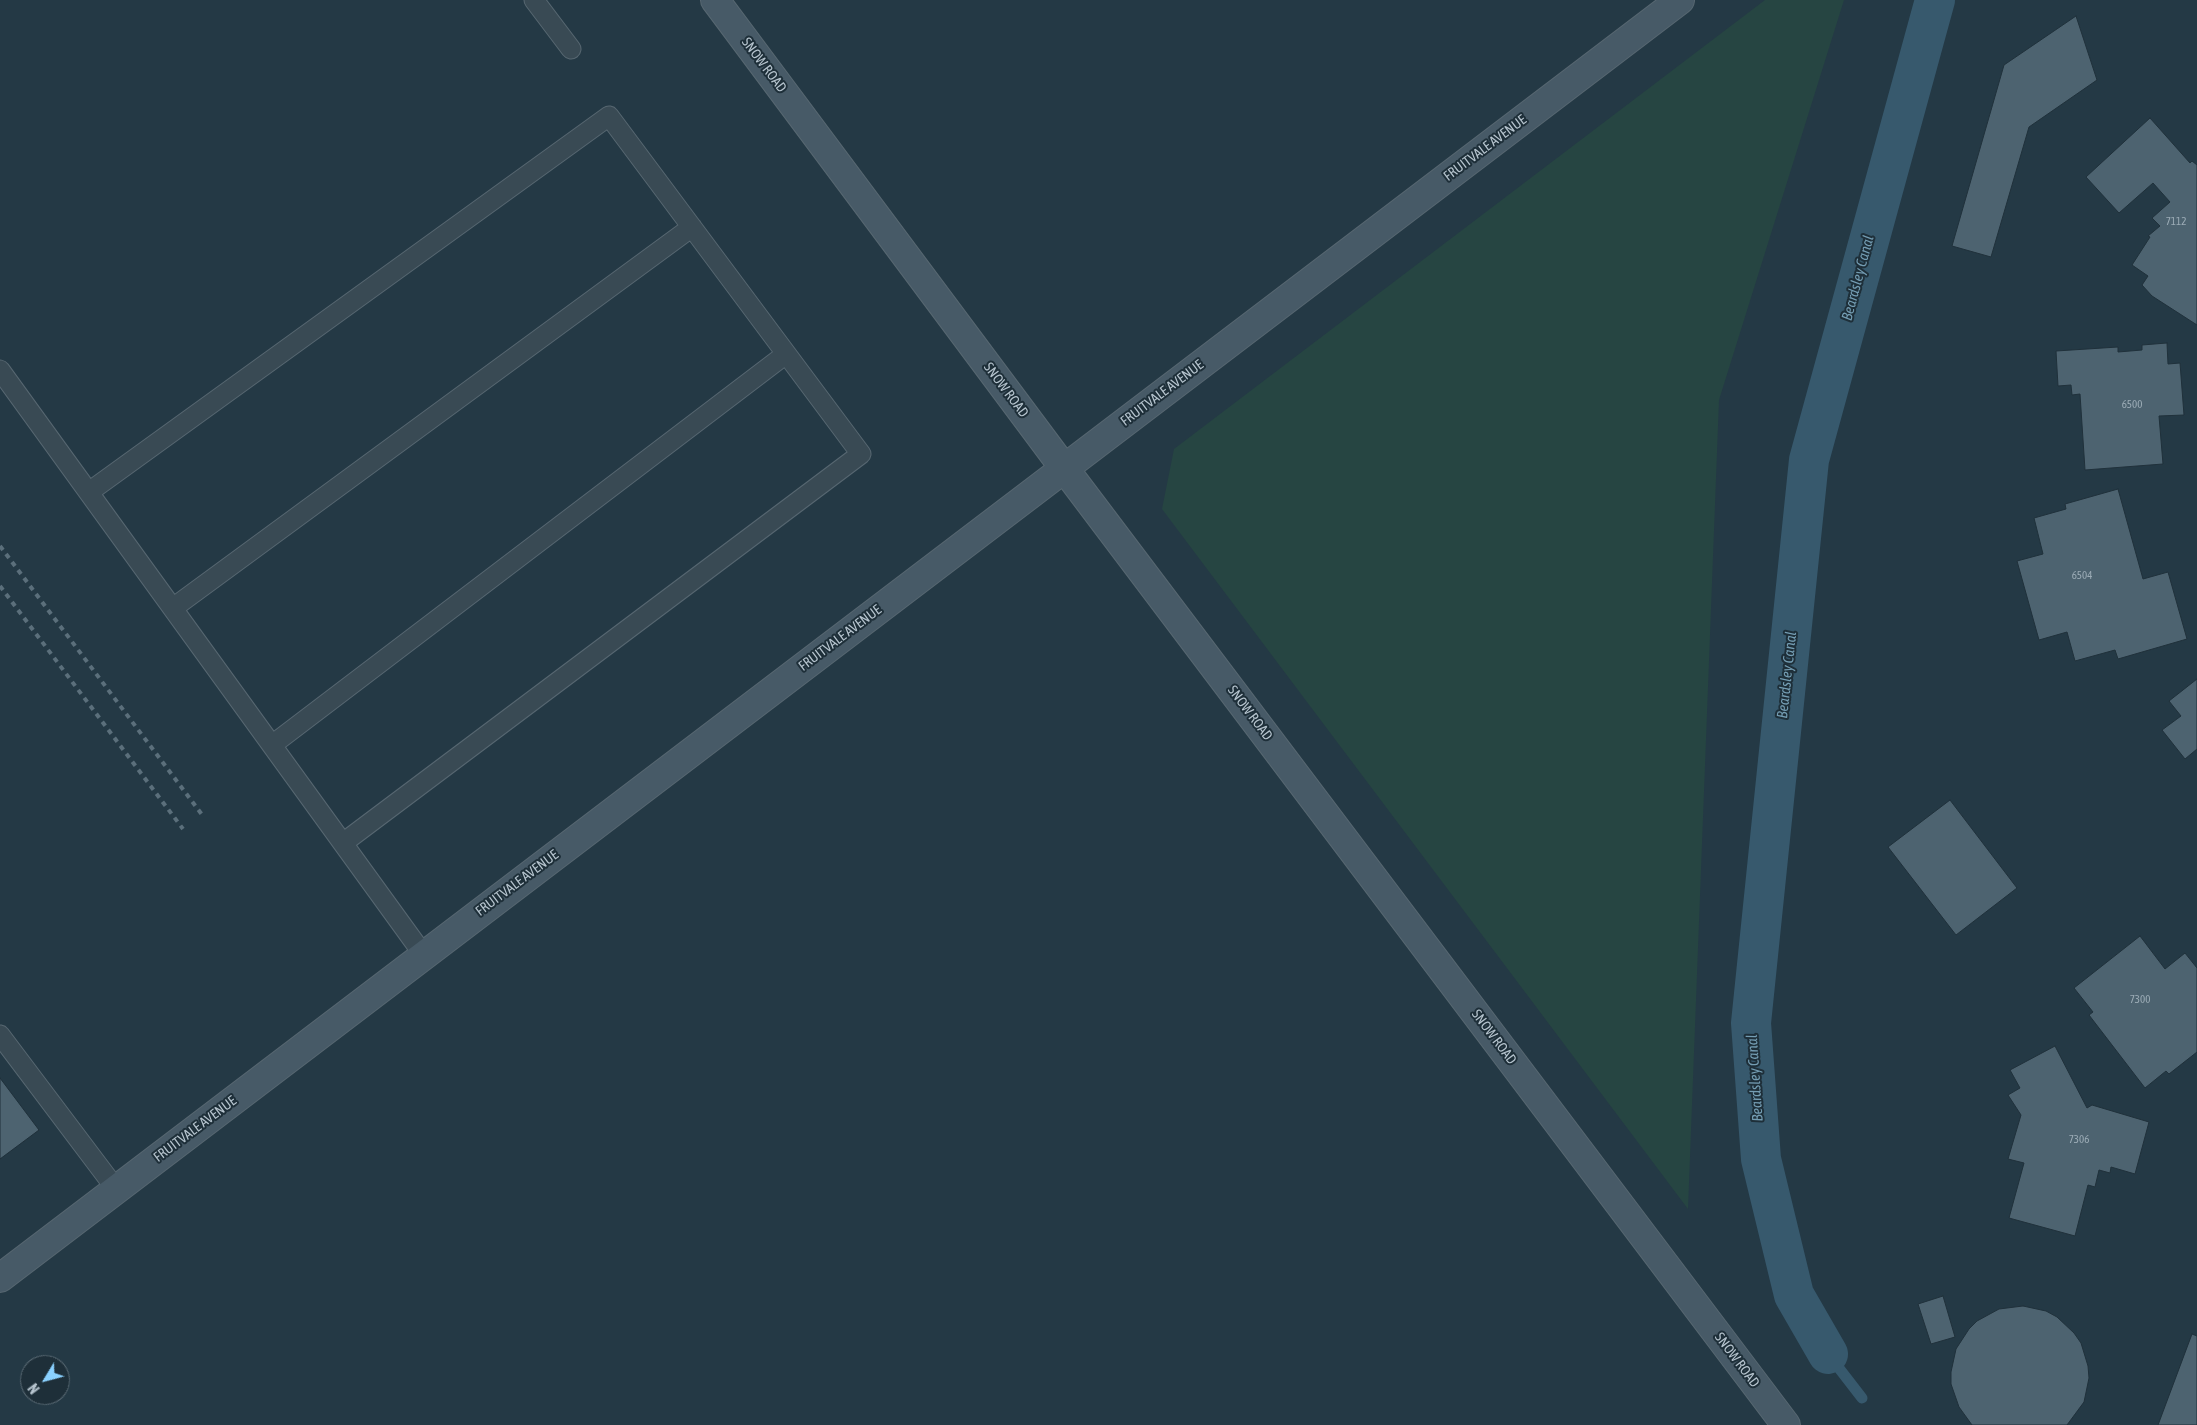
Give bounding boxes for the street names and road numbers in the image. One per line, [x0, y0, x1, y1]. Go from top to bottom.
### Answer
street label: SNOW ROAD [738, 34, 790, 96]
street label: FRUITVALE AVENUE [1440, 111, 1530, 185]
street label: FRUITVALE AVENUE [1117, 356, 1207, 430]
street label: SNOW ROAD [980, 359, 1032, 421]
street label: FRUITVALE AVENUE [795, 601, 885, 675]
street label: SNOW ROAD [1224, 682, 1276, 744]
street label: FRUITVALE AVENUE [472, 846, 562, 920]
street label: SNOW ROAD [1468, 1006, 1520, 1068]
street label: FRUITVALE AVENUE [150, 1092, 240, 1166]
street label: SNOW ROAD [1711, 1329, 1763, 1391]

